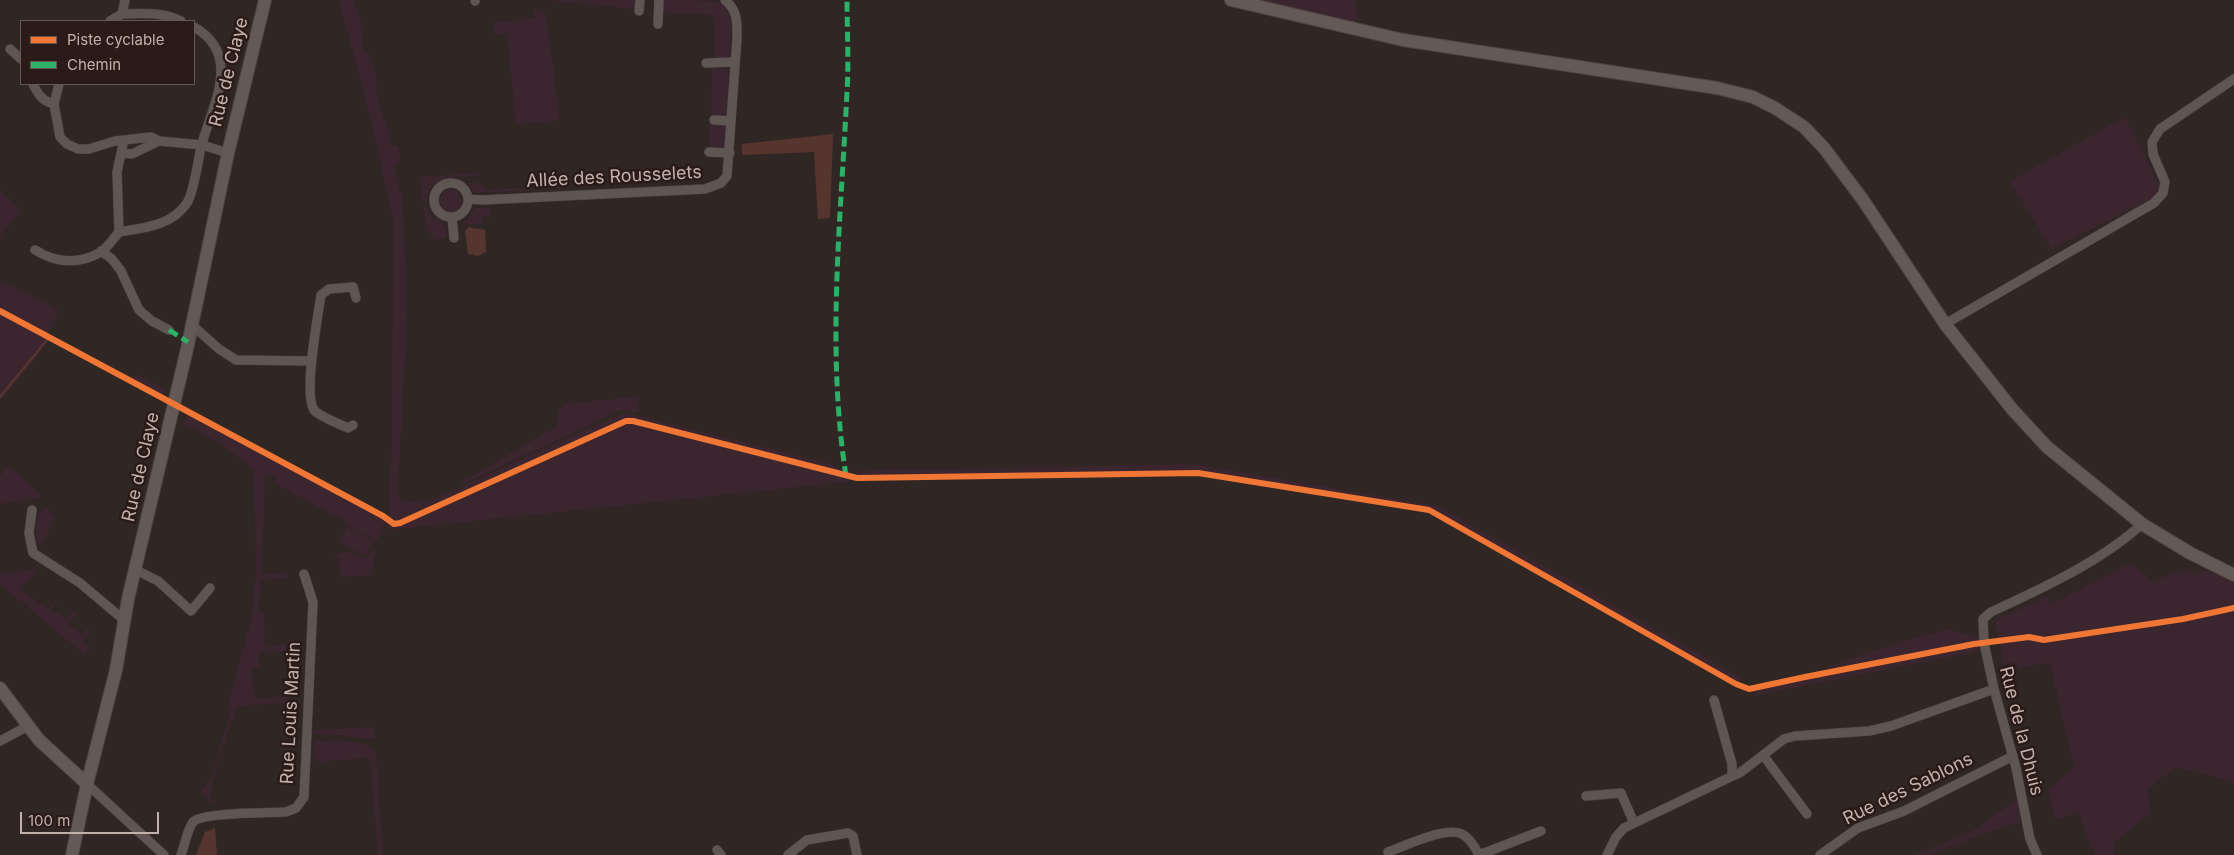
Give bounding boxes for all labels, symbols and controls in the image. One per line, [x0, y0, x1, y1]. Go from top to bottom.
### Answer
street label: Rue de Claye [205, 15, 253, 129]
legend [20, 20, 195, 85]
text: Piste cyclable [67, 30, 164, 49]
text: Chemin [67, 55, 121, 74]
street label: Allée des Rousselets [526, 162, 702, 192]
street label: Rue de Claye [118, 410, 164, 524]
street label: Rue Louis Martin [276, 641, 306, 785]
street label: Rue de la Dhuis [1995, 664, 2047, 798]
street label: Rue des Sablons [1840, 748, 1976, 830]
scale bar [22, 802, 161, 834]
text: 100 m [28, 811, 70, 830]

